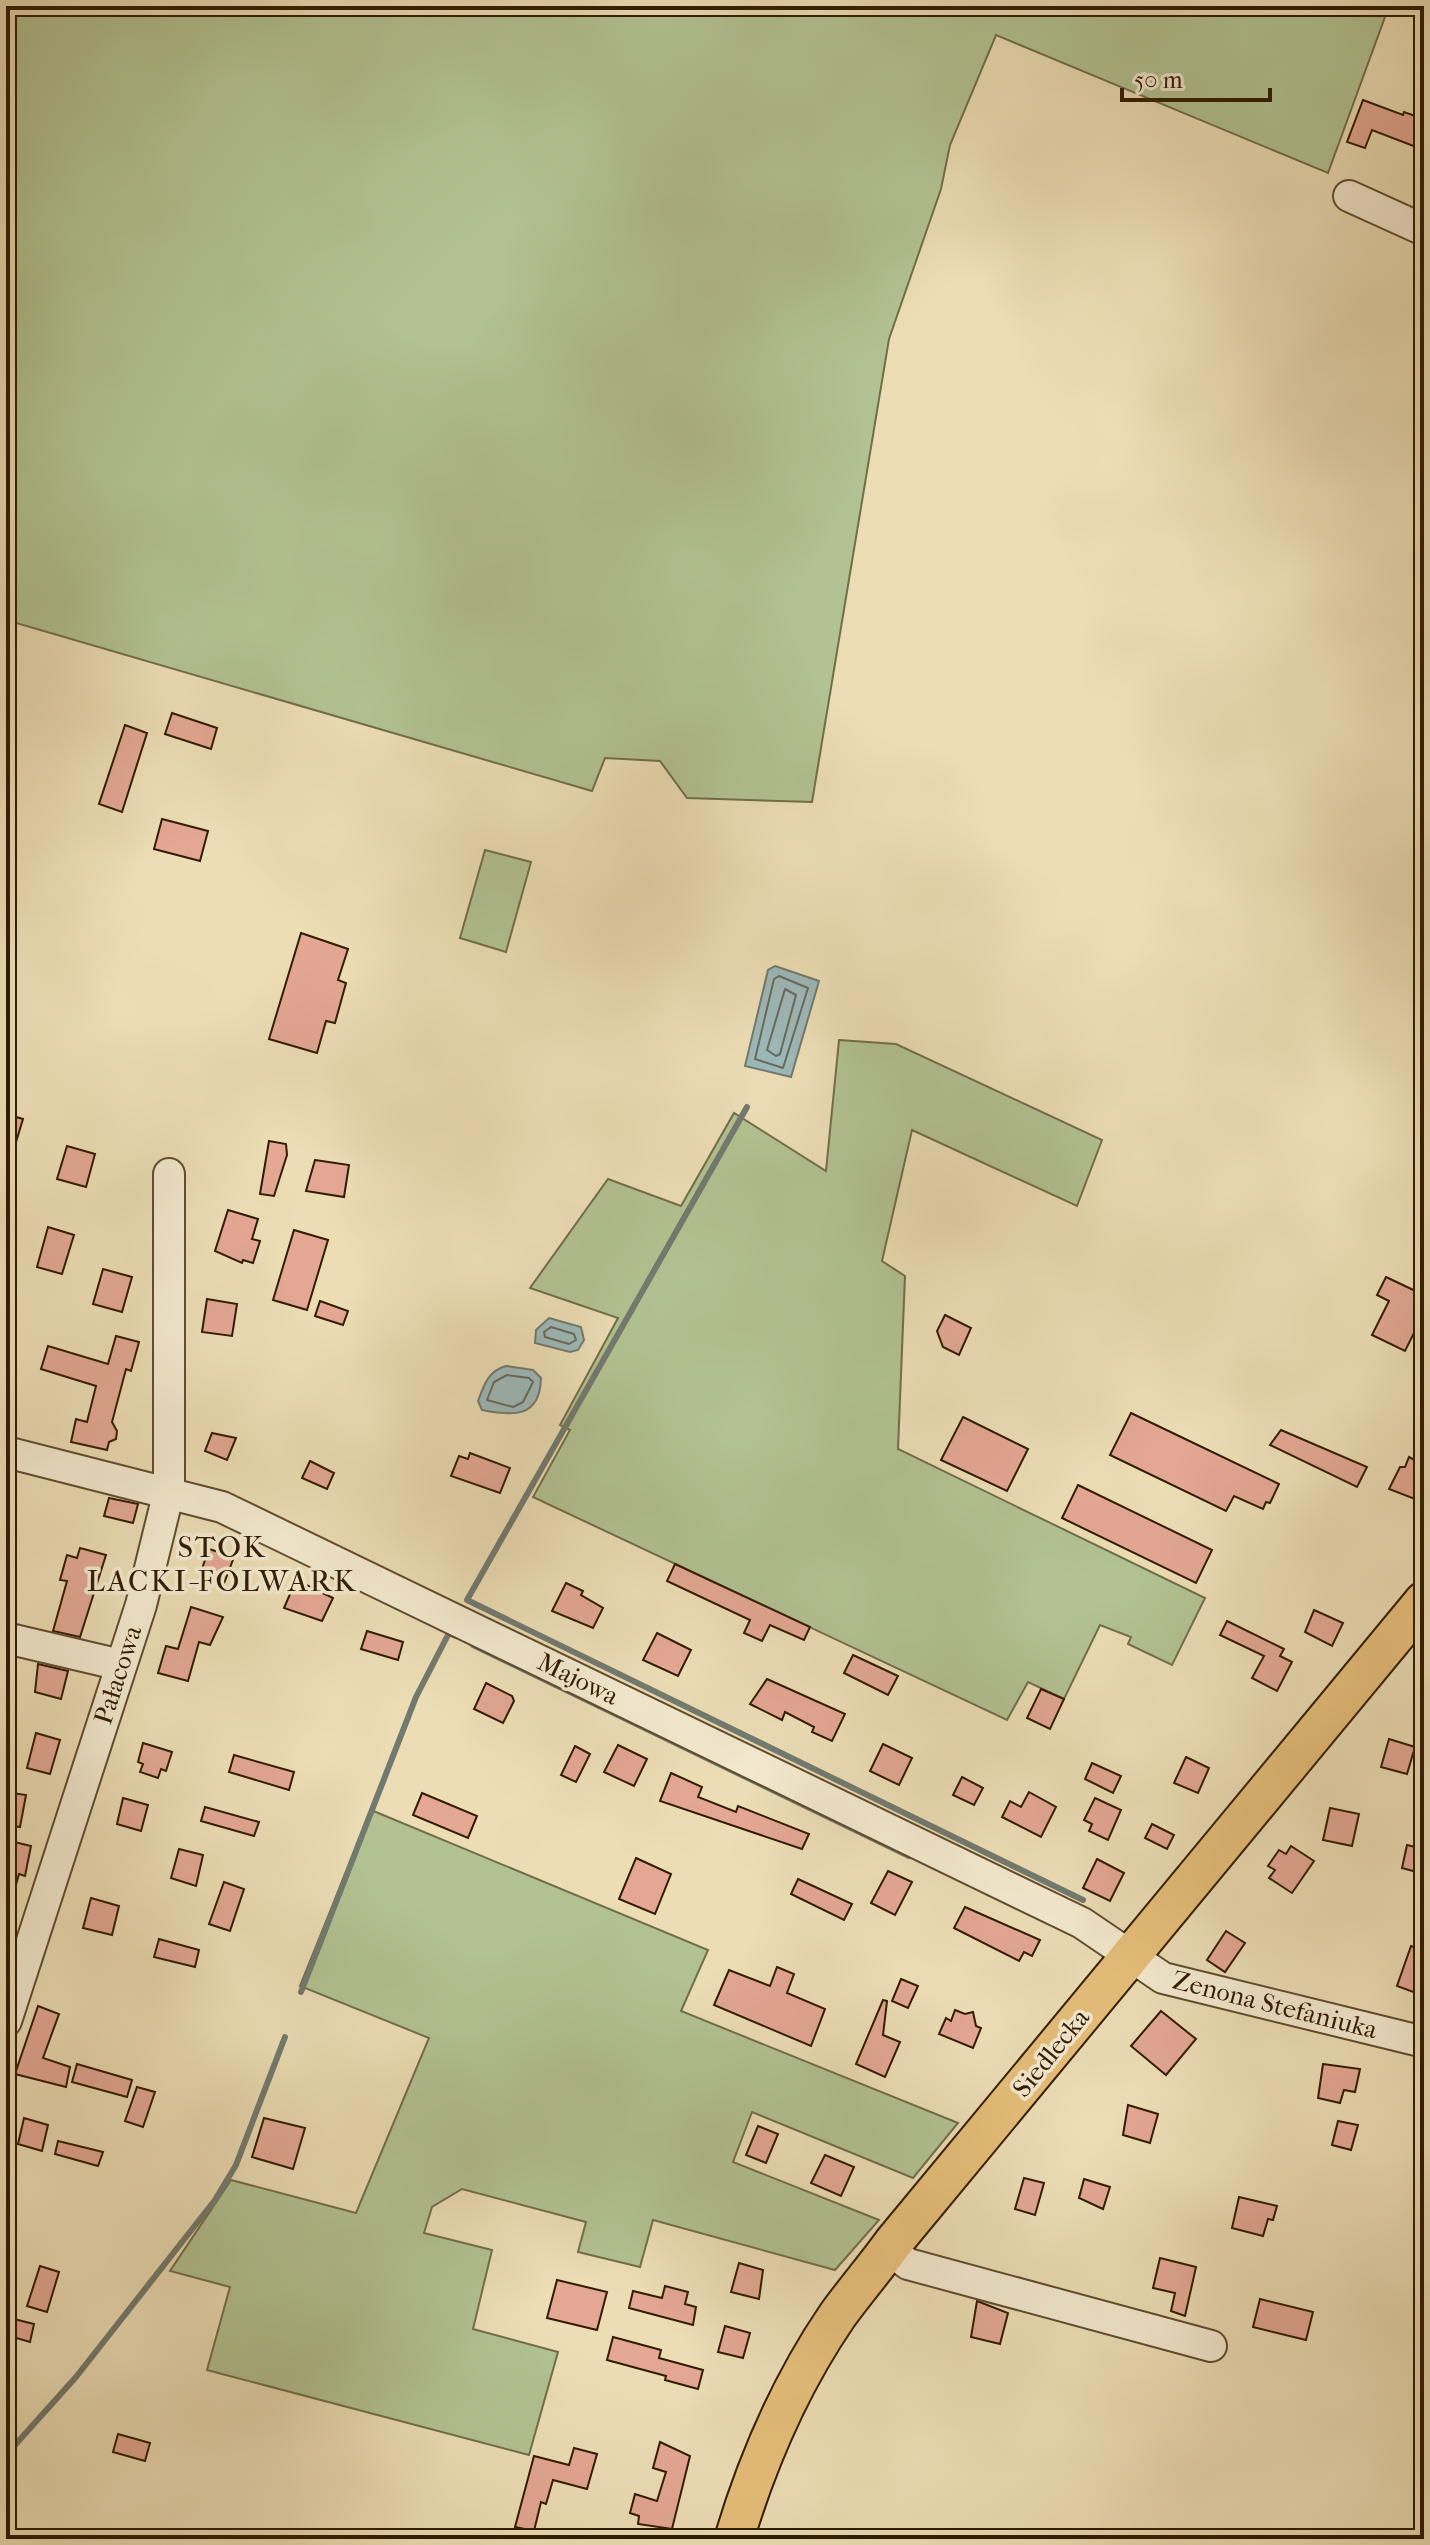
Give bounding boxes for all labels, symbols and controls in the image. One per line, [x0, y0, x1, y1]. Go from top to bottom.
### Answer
scale bar [1122, 52, 1270, 102]
text: 50 m [1134, 66, 1183, 94]
district label: STOK LACKI-FOLWARK [87, 1530, 357, 1599]
street label: Pałacowa [88, 1621, 149, 1728]
street label: Majowa [533, 1646, 624, 1712]
street label: Zenona Stefaniuka [1169, 1965, 1382, 2046]
street label: Siedlecka [1006, 2002, 1097, 2103]

